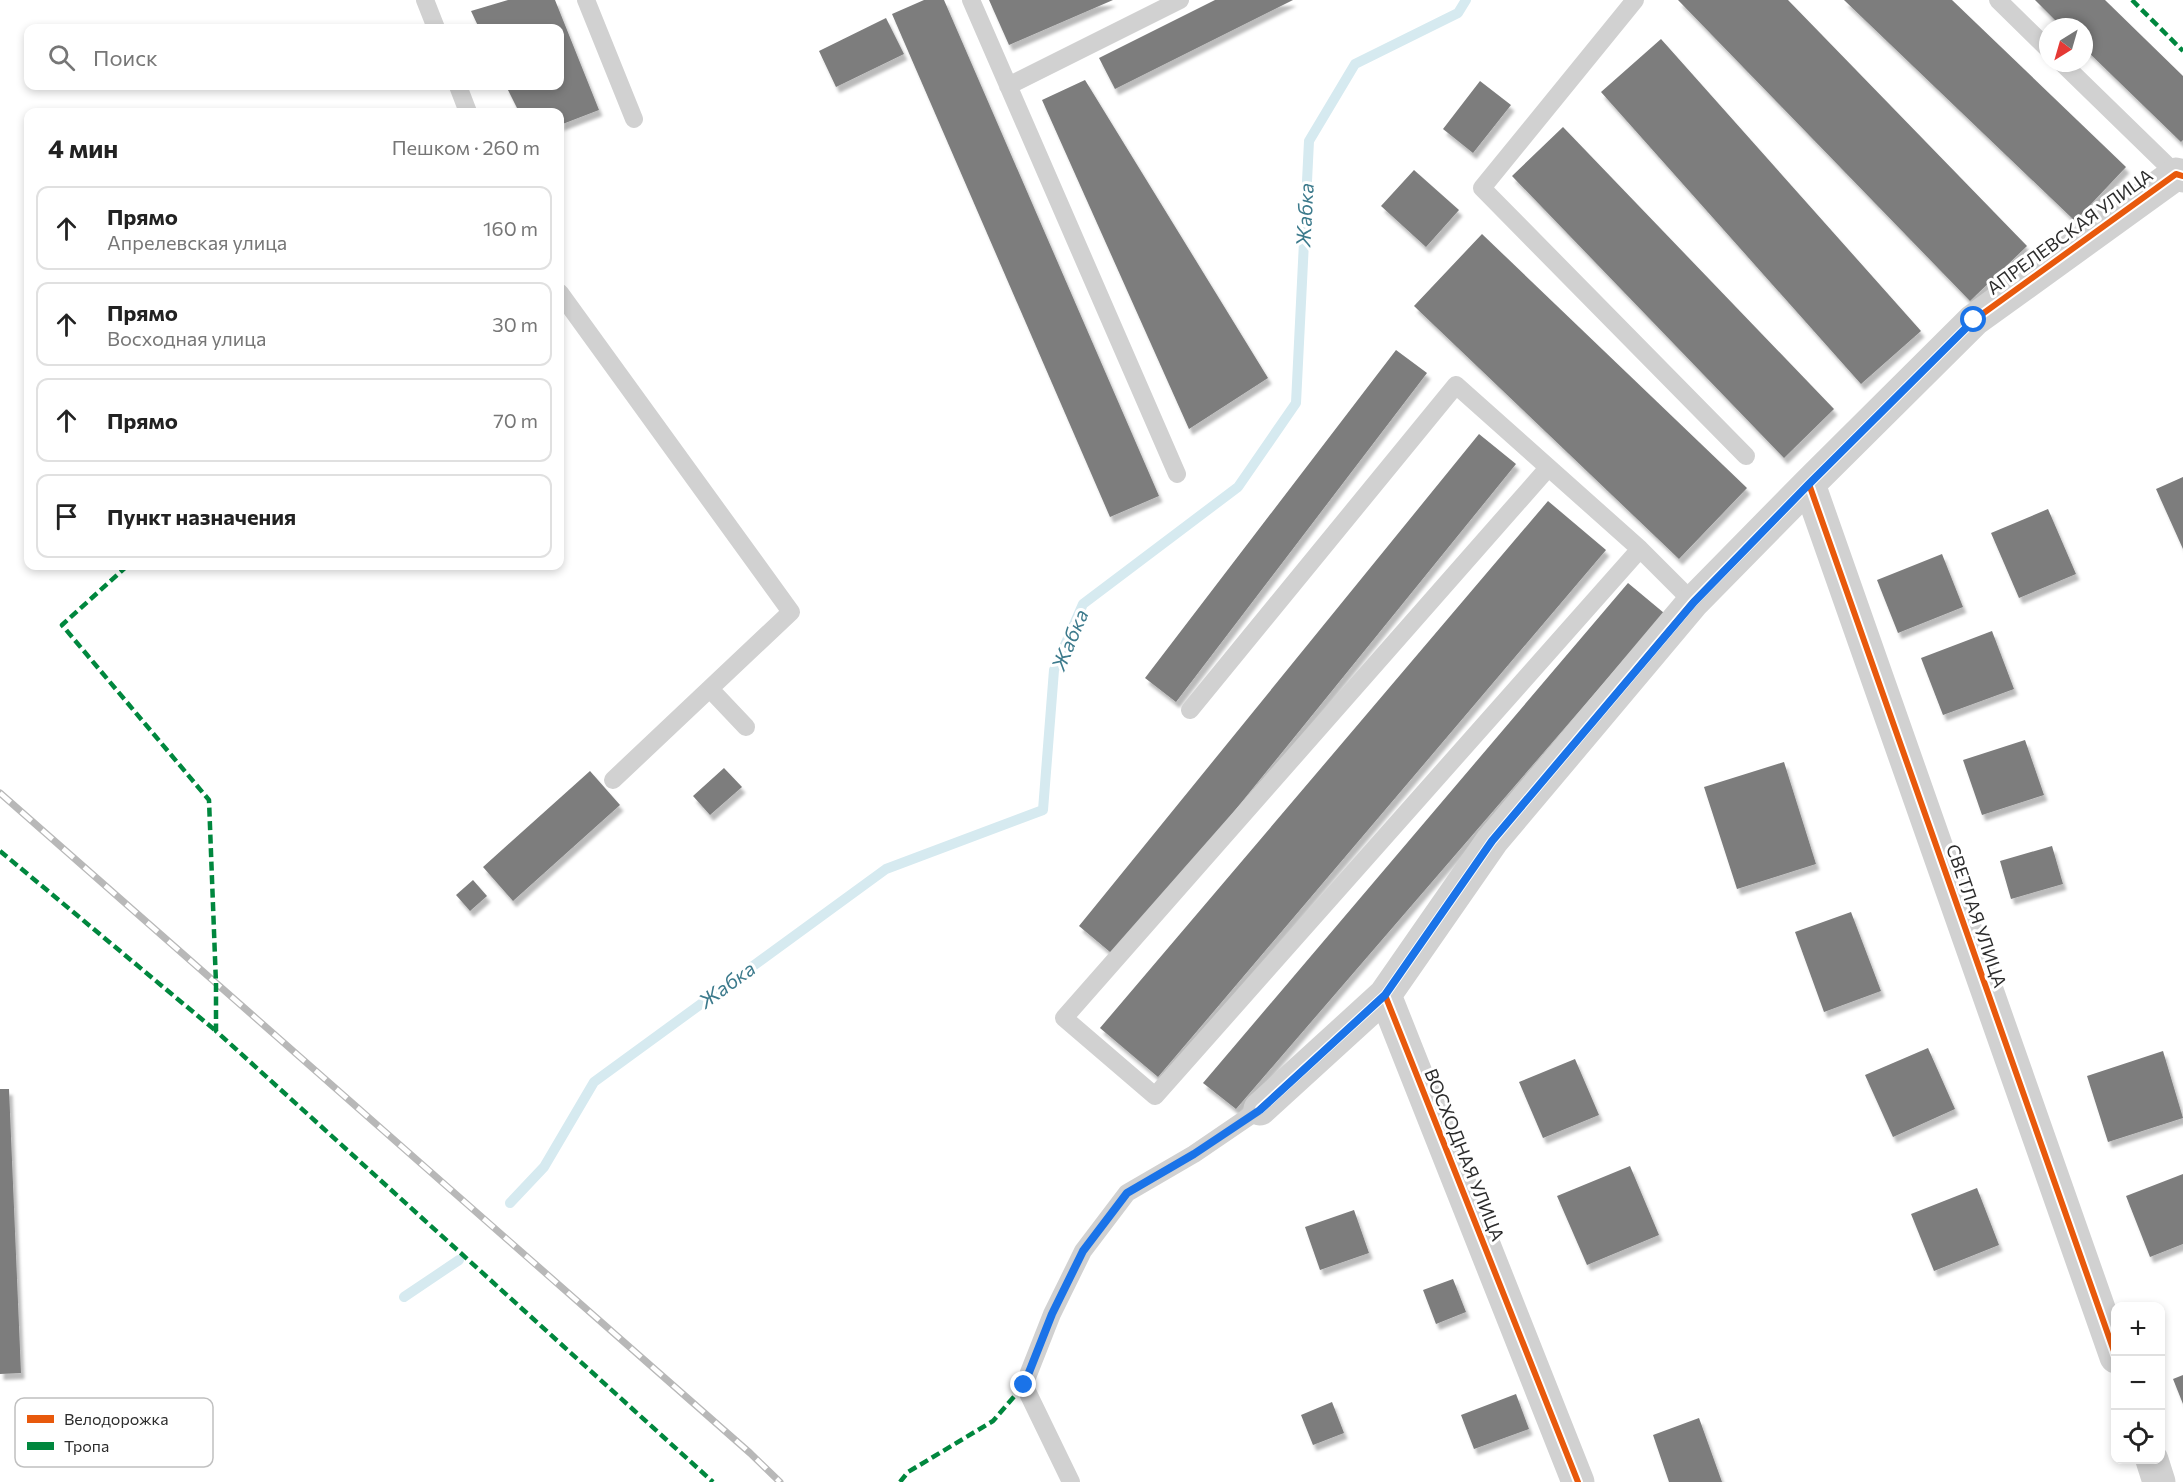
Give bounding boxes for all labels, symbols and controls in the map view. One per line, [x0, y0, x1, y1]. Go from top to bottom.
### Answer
north arrow [2039, 18, 2093, 72]
search box [24, 24, 564, 90]
icon: search [45, 41, 78, 74]
text: Поиск [93, 44, 158, 71]
text: 4 мин [48, 132, 118, 163]
text: Пешком · 260 m [392, 135, 540, 159]
street label: АПРЕЛЕВСКАЯ УЛИЦА [1982, 164, 2157, 299]
water label: Жабка [1290, 182, 1318, 249]
text: Прямо [107, 203, 178, 230]
icon: ahead [50, 212, 83, 245]
text: 160 m [483, 216, 538, 240]
text: Апрелевская улица [107, 230, 287, 254]
text: Прямо [107, 299, 178, 326]
route start [1960, 306, 1986, 332]
icon: ahead [50, 308, 83, 341]
text: 30 m [492, 312, 538, 336]
text: Восходная улица [107, 326, 266, 350]
icon: ahead [50, 404, 83, 437]
text: Прямо [107, 407, 178, 434]
text: 70 m [493, 408, 538, 432]
icon: arrive [50, 500, 83, 533]
text: Пункт назначения [107, 503, 296, 530]
water label: Жабка [1045, 605, 1093, 675]
street label: СВЕТЛАЯ УЛИЦА [1942, 841, 2012, 990]
water label: Жабка [693, 956, 759, 1013]
street label: ВОСХОДНАЯ УЛИЦА [1420, 1065, 1510, 1244]
map controls [2111, 1302, 2165, 1464]
button: + [2111, 1302, 2165, 1356]
button: − [2111, 1356, 2165, 1410]
route end [1010, 1371, 1036, 1397]
legend [15, 1398, 213, 1467]
text: Велодорожка [64, 1409, 168, 1428]
button: locate [2111, 1410, 2165, 1464]
text: Тропа [64, 1436, 109, 1455]

